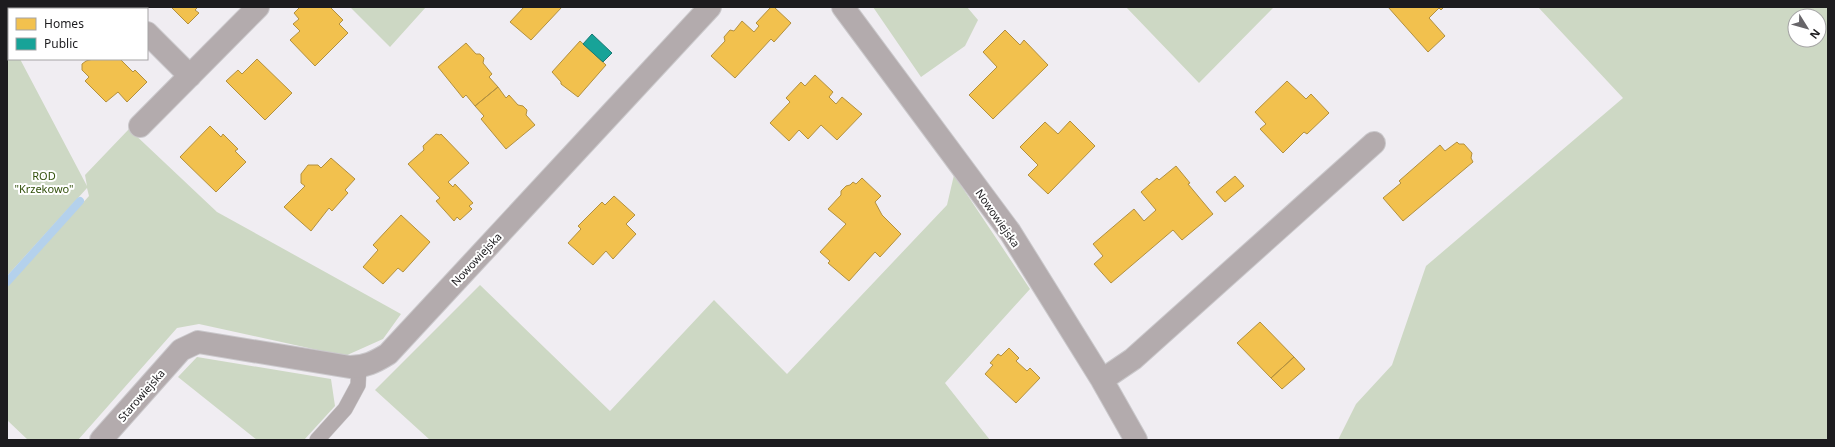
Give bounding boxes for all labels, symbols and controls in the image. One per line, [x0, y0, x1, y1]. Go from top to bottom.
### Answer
legend [8, 8, 148, 60]
north arrow [1787, 8, 1827, 48]
text: Homes [44, 15, 84, 32]
text: N [1807, 26, 1824, 42]
text: Public [44, 35, 78, 52]
park label: ROD "Krzekowo" [14, 168, 74, 196]
street label: Nowowiejska [972, 186, 1024, 250]
street label: Nowowiejska [447, 229, 505, 289]
street label: Starowiejska [114, 366, 168, 424]

